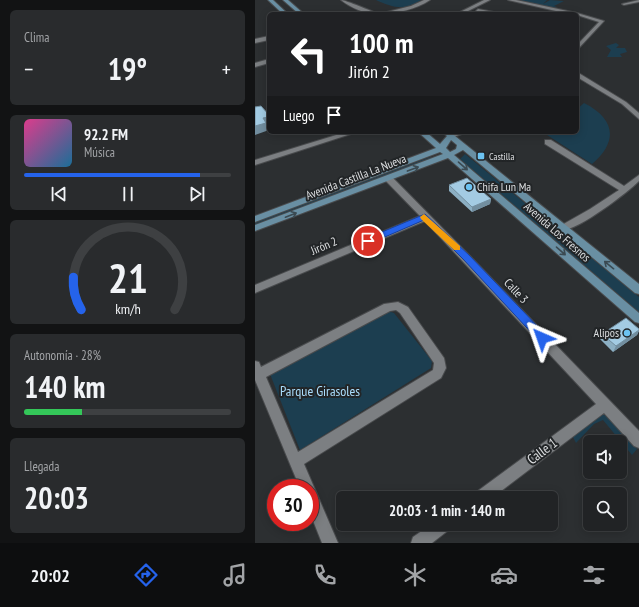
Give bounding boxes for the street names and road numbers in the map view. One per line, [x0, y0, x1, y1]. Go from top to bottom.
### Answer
street label: Avenida Castilla La Nueva [303, 150, 408, 203]
street label: Avenida Los Fresnos [521, 199, 594, 265]
street label: Jirón 2 [307, 233, 339, 258]
street label: Calle 3 [501, 275, 532, 306]
street label: Calle 1 [523, 434, 561, 468]

